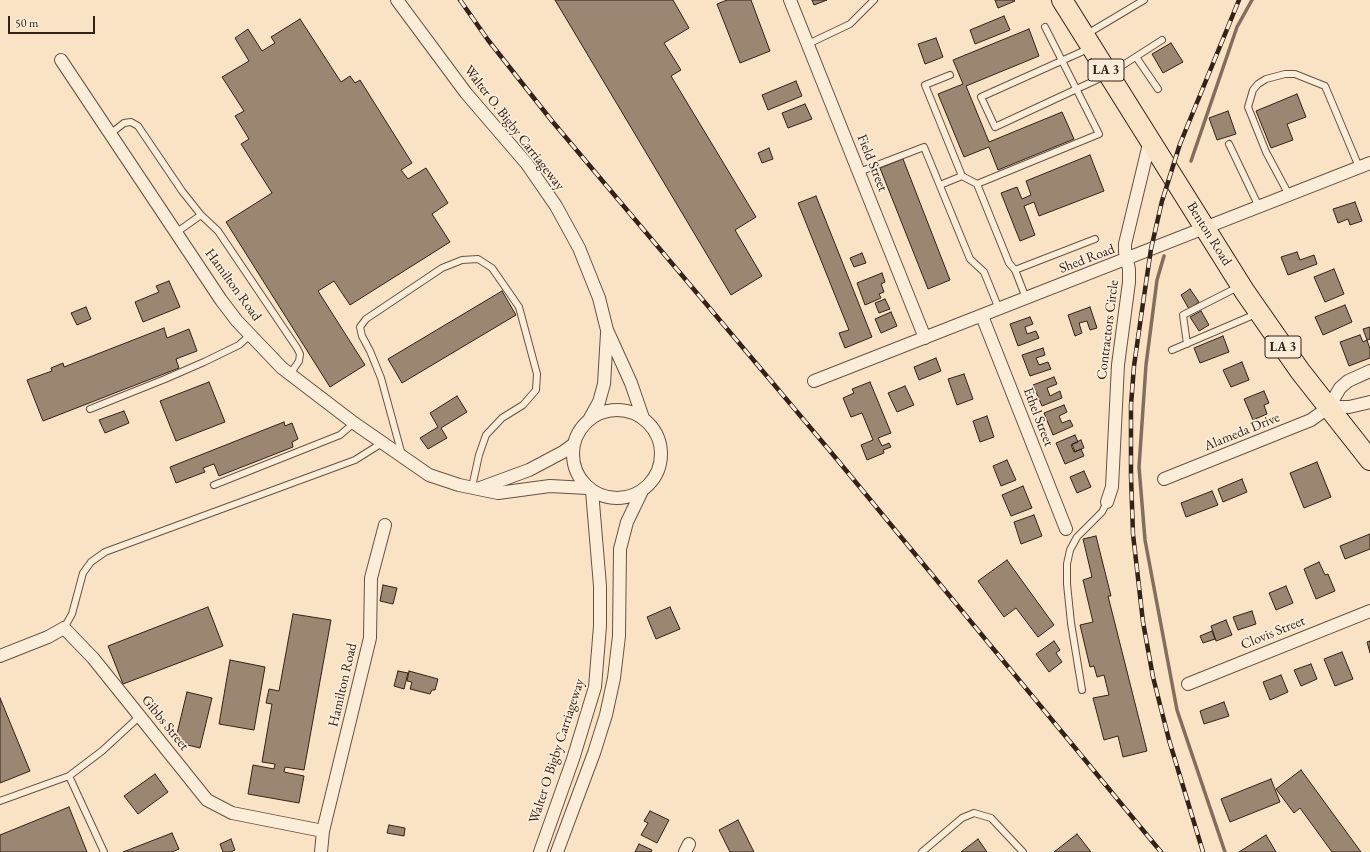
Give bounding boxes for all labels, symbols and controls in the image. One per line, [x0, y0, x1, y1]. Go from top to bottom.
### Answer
scale bar [10, 8, 97, 34]
text: 50 m [15, 15, 38, 31]
road number: LA 3 [1088, 59, 1124, 81]
street label: Walter O. Bigby Carriageway [460, 62, 568, 194]
street label: Field Street [853, 132, 891, 194]
street label: Benton Road [1183, 199, 1235, 269]
street label: Shed Road [1057, 241, 1117, 277]
street label: Hamilton Road [201, 246, 265, 324]
street label: Contractors Circle [1094, 279, 1122, 381]
road number: LA 3 [1265, 336, 1301, 358]
street label: Ethel Street [1019, 385, 1057, 449]
street label: Alameda Drive [1202, 409, 1282, 455]
street label: Clovis Street [1238, 613, 1308, 653]
street label: Hamilton Road [325, 641, 361, 729]
street label: Walter O Bigby Carriageway [526, 677, 588, 825]
street label: Gibbs Street [138, 692, 192, 754]

